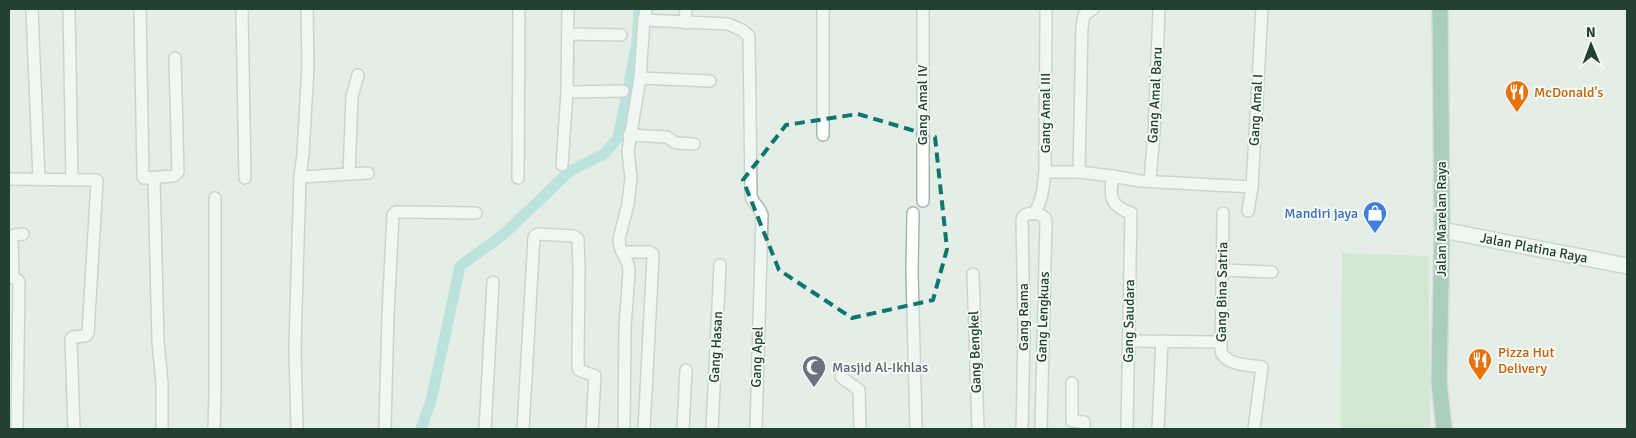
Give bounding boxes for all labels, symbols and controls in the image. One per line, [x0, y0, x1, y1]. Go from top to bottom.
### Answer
north arrow [1566, 20, 1616, 70]
text: N [1586, 24, 1596, 41]
street label: Gang Amal Baru [1144, 46, 1166, 144]
street label: Gang Amal IV [914, 65, 931, 145]
street label: Gang Amal III [1037, 73, 1054, 153]
street label: Gang Amal I [1246, 73, 1266, 147]
restaurant icon: McDonald's [1504, 79, 1530, 113]
place label: McDonald's [1534, 84, 1603, 101]
street label: Jalan Marelan Raya [1433, 161, 1450, 277]
shop icon: Mandiri jaya [1362, 200, 1388, 234]
place label: Mandiri jaya [1284, 205, 1358, 222]
street label: Jalan Platina Raya [1479, 229, 1589, 267]
street label: Gang Bina Satria [1213, 242, 1231, 342]
street label: Gang Lengkuas [1033, 271, 1053, 363]
street label: Gang Saudara [1120, 279, 1138, 363]
street label: Gang Rama [1015, 283, 1032, 351]
street label: Gang Bengkel [965, 310, 985, 394]
street label: Gang Hasan [706, 311, 726, 383]
street label: Gang Apel [747, 326, 767, 388]
place label: Pizza Hut Delivery [1498, 344, 1555, 377]
restaurant icon: Pizza Hut Delivery [1467, 347, 1493, 381]
mosque icon: Masjid Al-Ikhlas [801, 354, 827, 388]
place label: Masjid Al-Ikhlas [832, 359, 928, 376]

